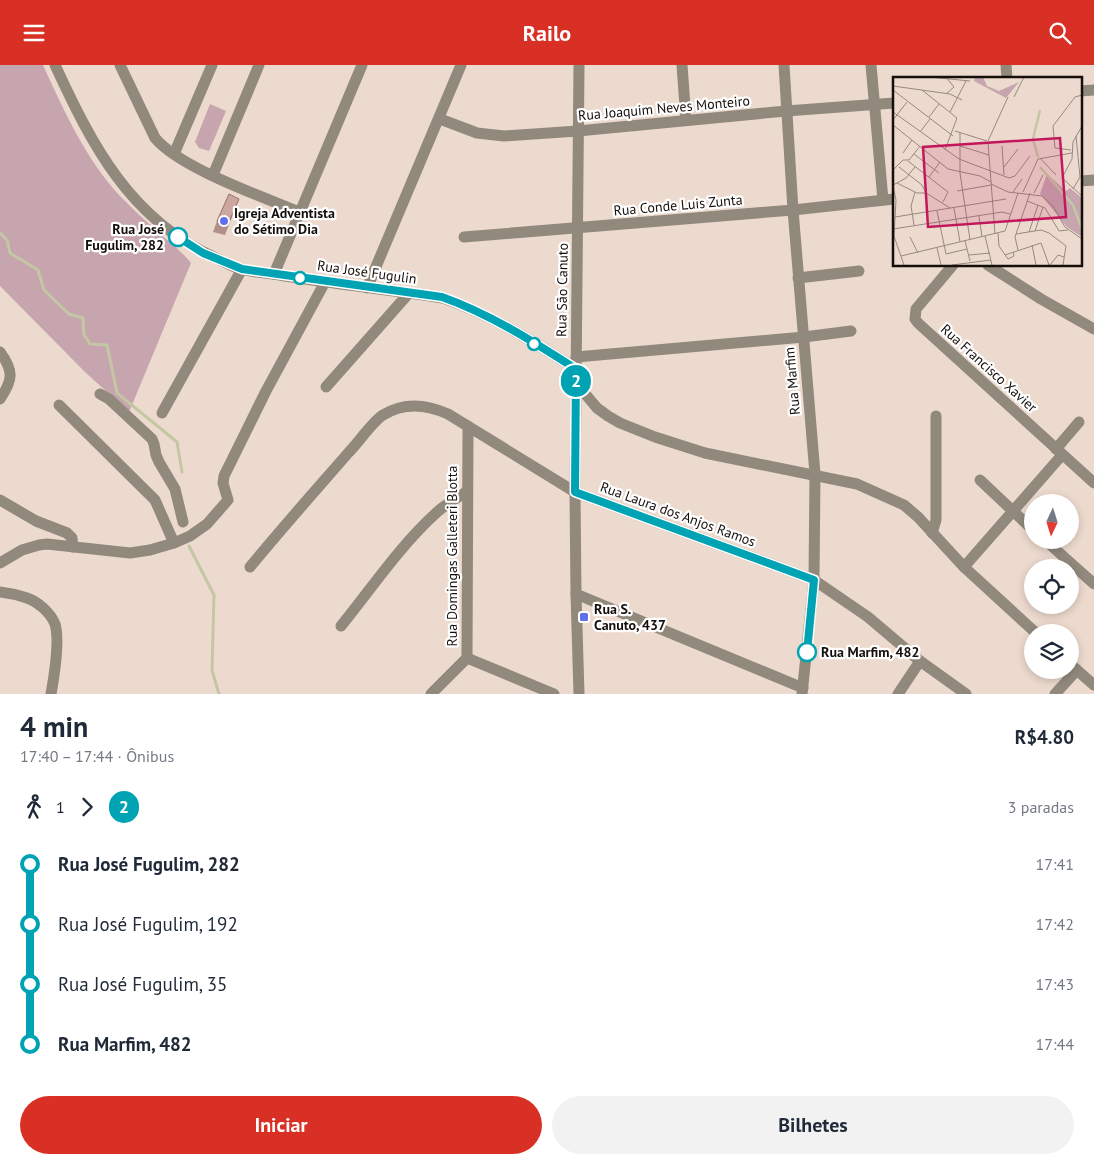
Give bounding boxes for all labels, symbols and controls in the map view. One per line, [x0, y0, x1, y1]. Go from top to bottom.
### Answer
icon: menu [20, 19, 48, 47]
text: Railo [523, 19, 571, 47]
icon: search [1046, 19, 1074, 47]
inset map [893, 77, 1082, 266]
street label: Rua Joaquim Neves Monteiro [577, 92, 751, 124]
street label: Rua Conde Luis Zunta [613, 190, 743, 220]
place label: Igreja Adventista do Sétimo Dia [234, 204, 335, 238]
marker: Igreja Adventista do Sétimo Dia [218, 215, 230, 227]
place label: Rua José Fugulim, 282 [85, 220, 164, 254]
marker: Rua José Fugulim, 282 [168, 227, 188, 247]
street label: Rua São Canuto [552, 243, 572, 337]
street label: Rua José Fugulin [316, 256, 418, 288]
unlabelled marker [293, 271, 307, 285]
street label: Rua Francisco Xavier [937, 320, 1041, 416]
unlabelled marker [527, 337, 541, 351]
street label: Rua Marfim [780, 346, 804, 416]
line badge: 2 [560, 365, 592, 397]
text: 2 [571, 369, 581, 392]
street label: Rua Domingas Galleteri Blotta [443, 465, 461, 646]
street label: Rua Laura dos Anjos Ramos [598, 477, 758, 551]
north arrow [1024, 494, 1079, 549]
map controls [1024, 494, 1079, 679]
button: locate [1024, 559, 1079, 614]
place label: Rua S. Canuto, 437 [594, 600, 666, 634]
marker: Rua S. Canuto, 437 [578, 611, 590, 623]
button: layers [1024, 624, 1079, 679]
marker: Rua Marfim, 482 [797, 642, 817, 662]
place label: Rua Marfim, 482 [821, 643, 919, 661]
text: 4 min [20, 708, 88, 745]
text: R$4.80 [1015, 725, 1074, 749]
text: 17:40 – 17:44 · Ônibus [20, 746, 174, 766]
icon: walk [20, 793, 48, 821]
icon: forward [73, 793, 101, 821]
text: 2 [119, 795, 129, 818]
text: 1 [56, 797, 65, 817]
text: 3 paradas [1008, 797, 1074, 817]
text: Rua José Fugulim, 282 [58, 852, 240, 876]
text: 17:41 [1036, 854, 1074, 874]
text: Rua José Fugulim, 192 [58, 912, 238, 936]
text: 17:42 [1036, 914, 1074, 934]
text: Rua José Fugulim, 35 [58, 972, 227, 996]
text: 17:43 [1036, 974, 1074, 994]
text: Rua Marfim, 482 [58, 1032, 192, 1056]
text: 17:44 [1036, 1034, 1074, 1054]
button: Iniciar [20, 1096, 542, 1154]
button: Bilhetes [552, 1096, 1074, 1154]

